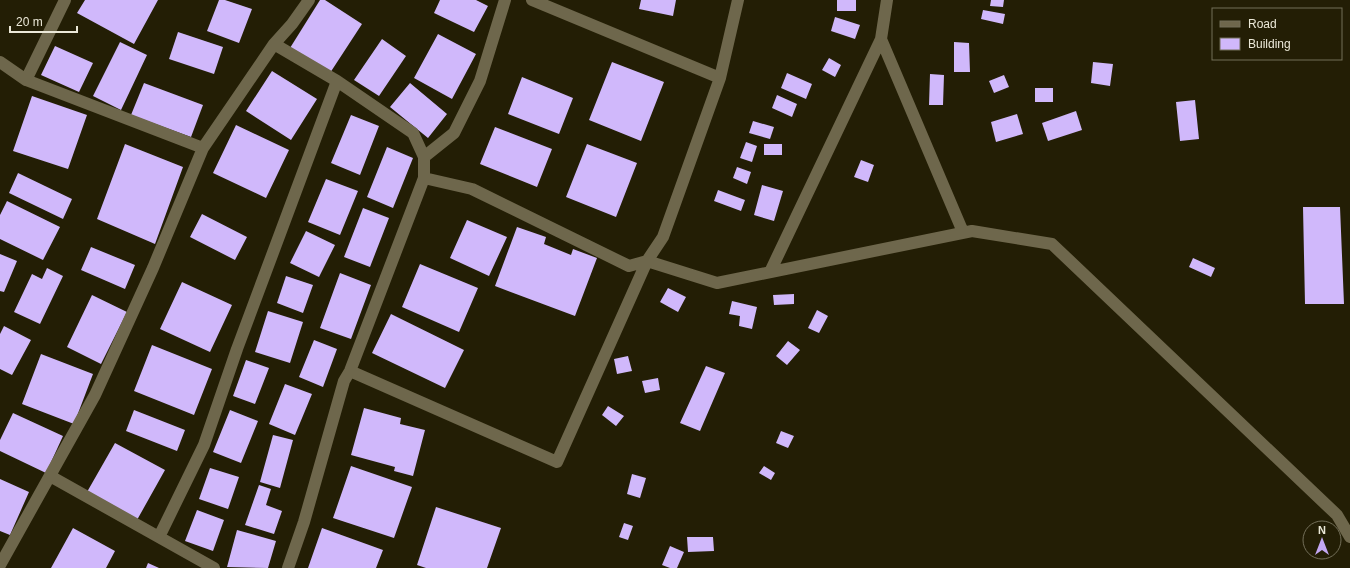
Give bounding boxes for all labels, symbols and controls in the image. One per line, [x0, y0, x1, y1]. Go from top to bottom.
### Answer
scale bar [10, 8, 77, 34]
legend [1212, 8, 1342, 60]
text: 20 m [16, 15, 43, 29]
text: Road [1248, 17, 1277, 31]
text: Building [1248, 37, 1291, 51]
north arrow [1302, 520, 1342, 560]
text: N [1318, 524, 1326, 536]

